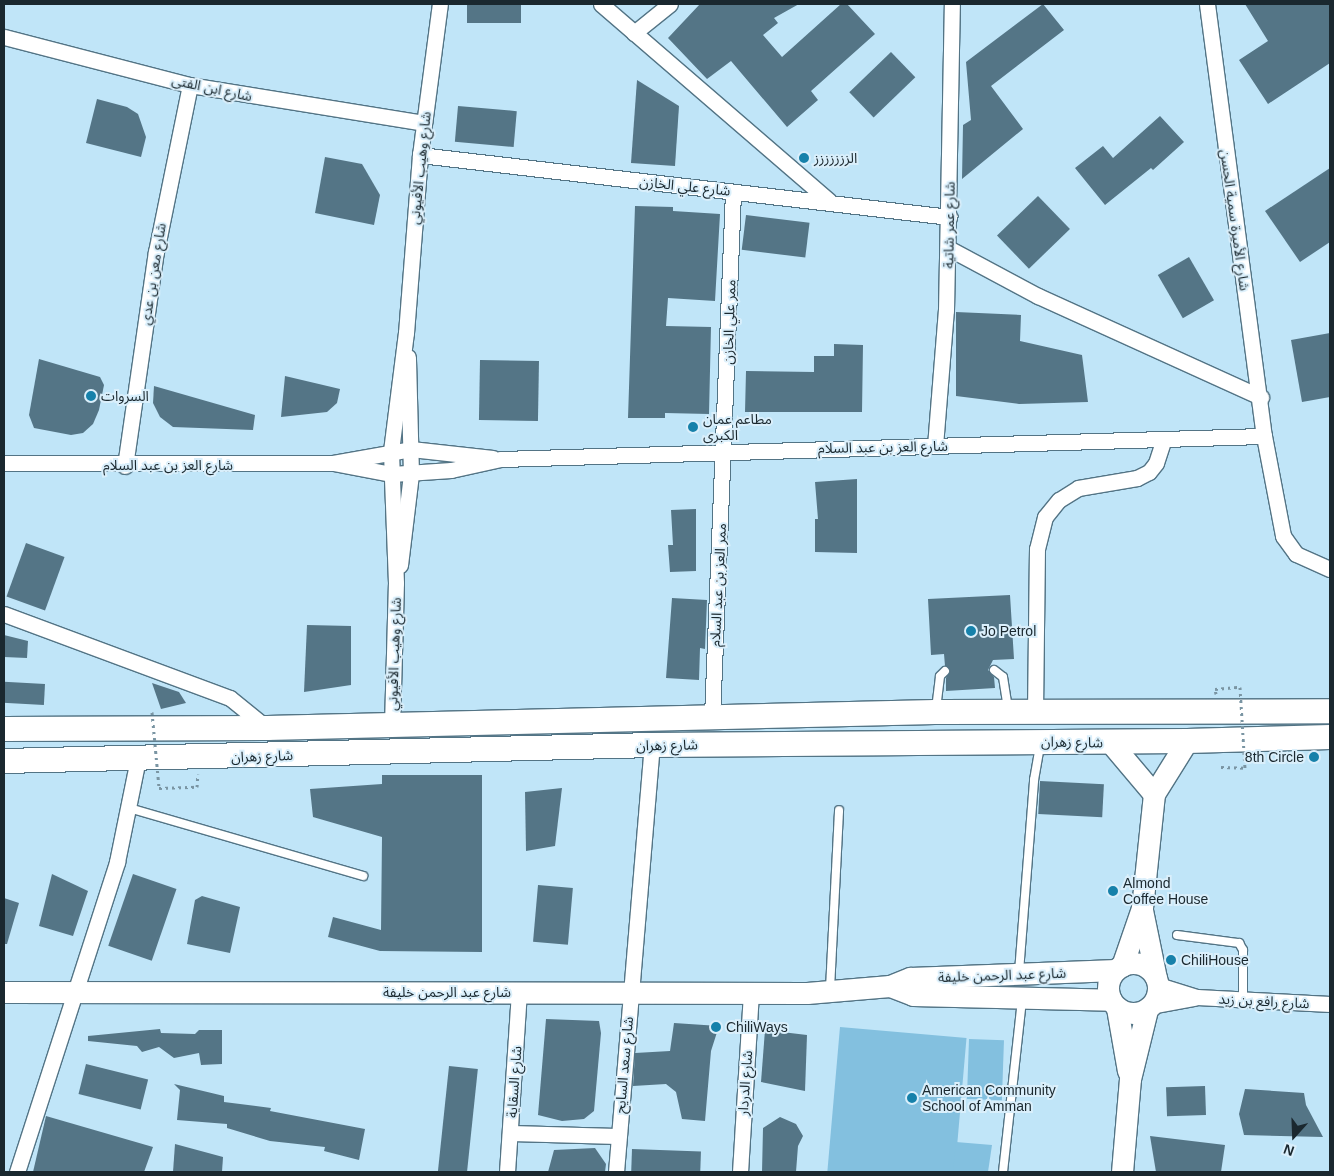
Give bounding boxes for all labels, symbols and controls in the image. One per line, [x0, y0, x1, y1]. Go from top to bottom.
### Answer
street label: شارع ابن الفتى [170, 71, 254, 105]
street label: شارع وهيب الأفيوني [406, 111, 434, 225]
street label: شارع الأميرة سمية الحسن [1217, 148, 1253, 292]
place label: الززززززز [814, 150, 857, 166]
marker: الززززززز [798, 152, 810, 164]
street label: شارع علي الخازن [639, 173, 731, 199]
street label: شارع عمر شاتية [940, 181, 958, 269]
street label: شارع معن بن عدي [137, 222, 169, 326]
street label: ممر علي الخازن [719, 279, 739, 365]
place label: السروات [101, 388, 149, 404]
marker: السروات [85, 390, 97, 402]
place label: مطاعم عمان الكبرى [703, 411, 772, 444]
marker: مطاعم عمان الكبرى [687, 421, 699, 433]
street label: شارع العز بن عبد السلام [818, 437, 948, 457]
street label: شارع العز بن عبد السلام [103, 457, 233, 473]
street label: ممر العز بن عبد السلام [706, 523, 730, 647]
street label: شارع وهيب الأفيوني [384, 597, 404, 711]
place label: Jo Petrol [981, 623, 1036, 639]
marker: Jo Petrol [965, 625, 977, 637]
street label: شارع زهران [1041, 733, 1103, 751]
street label: شارع زهران [636, 736, 698, 754]
street label: شارع زهران [231, 747, 293, 765]
place label: 8th Circle [1245, 749, 1304, 765]
marker: 8th Circle [1308, 751, 1320, 763]
place label: Almond Coffee House [1123, 875, 1208, 908]
marker: Almond Coffee House [1107, 885, 1119, 897]
place label: ChiliHouse [1181, 952, 1249, 968]
marker: ChiliHouse [1165, 954, 1177, 966]
street label: شارع عبد الرحمن خليفة [938, 964, 1066, 986]
street label: شارع عبد الرحمن خليفة [383, 984, 511, 1000]
street label: شارع رافع بن زيد [1218, 990, 1310, 1012]
street label: شارع سعد السايح [611, 1016, 637, 1114]
place label: ChiliWays [726, 1019, 788, 1035]
marker: ChiliWays [710, 1021, 722, 1033]
street label: شارع السقاية [503, 1045, 525, 1119]
street label: شارع الدردار [734, 1050, 756, 1116]
place label: American Community School of Amman [922, 1082, 1056, 1114]
marker: American Community School of Amman [906, 1092, 918, 1104]
north arrow [1269, 1111, 1319, 1161]
text: N [1281, 1141, 1296, 1159]

